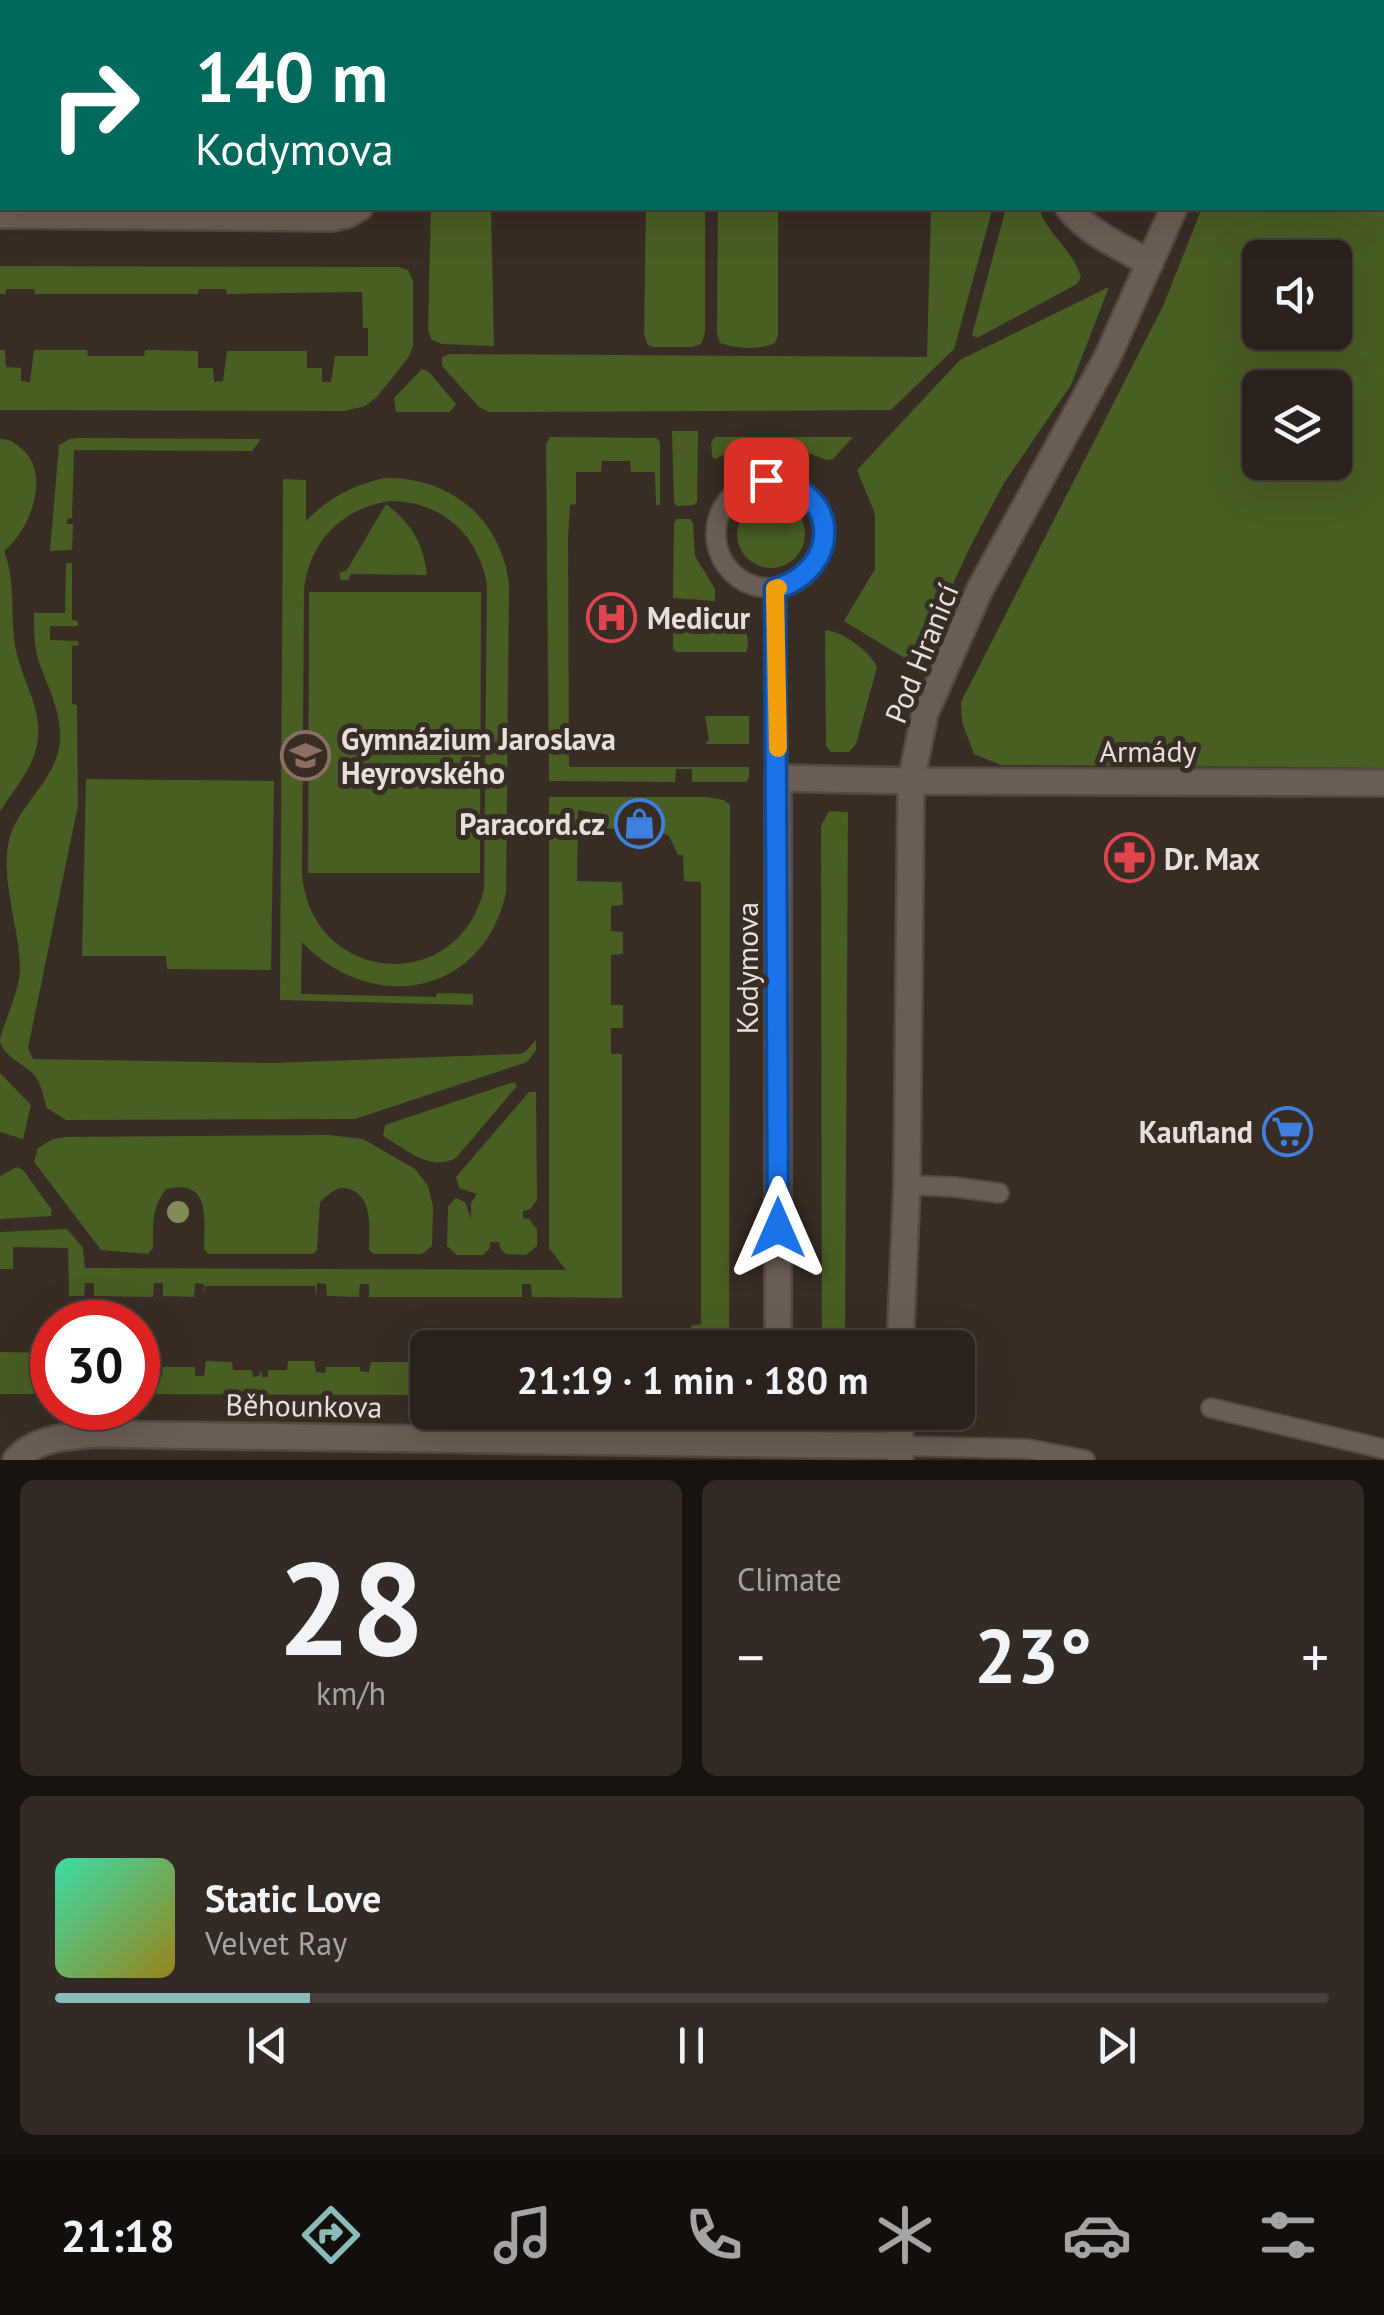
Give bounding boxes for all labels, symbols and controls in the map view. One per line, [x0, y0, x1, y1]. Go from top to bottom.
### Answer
text: 140 m [195, 31, 388, 121]
icon: right [30, 40, 160, 170]
text: Kodymova [195, 119, 394, 177]
map controls [1242, 240, 1352, 480]
button: sound [1242, 240, 1352, 350]
button: layers [1242, 370, 1352, 480]
pin [724, 438, 809, 523]
icon: arrive [739, 453, 794, 508]
street label: Pod Hranicí [875, 577, 967, 729]
hospital icon: Medicur [586, 591, 638, 643]
place label: Medicur [647, 598, 751, 637]
place label: Gymnázium Jaroslava Heyrovského [341, 719, 616, 792]
school or university icon: Gymnázium Jaroslava Heyrovského [280, 729, 332, 781]
street label: Armády [1099, 731, 1197, 770]
shop icon: Paracord.cz [614, 797, 666, 849]
place label: Paracord.cz [459, 804, 605, 843]
pharmacy icon: Dr. Max [1103, 832, 1155, 884]
place label: Dr. Max [1164, 839, 1260, 878]
street label: Kodymova [727, 902, 766, 1034]
supermarket icon: Kaufland [1262, 1105, 1314, 1157]
place label: Kaufland [1139, 1112, 1253, 1151]
position arrow [726, 1176, 830, 1280]
speed limit sign: 30 [30, 1300, 160, 1430]
text: 21:19 · 1 min · 180 m [517, 1355, 868, 1404]
street label: Běhounkova [225, 1384, 383, 1426]
text: 28 [277, 1523, 425, 1691]
text: Climate [737, 1558, 842, 1600]
text: 23° [974, 1607, 1092, 1704]
text: − [737, 1621, 765, 1692]
text: + [1301, 1621, 1329, 1692]
text: km/h [316, 1672, 386, 1714]
text: Static Love [205, 1873, 381, 1922]
text: Velvet Ray [205, 1922, 347, 1964]
icon: previous [240, 2018, 295, 2073]
icon: pause [664, 2018, 719, 2073]
icon: next [1089, 2018, 1144, 2073]
icon: directions [296, 2200, 366, 2270]
icon: music [488, 2200, 558, 2270]
icon: phone [679, 2200, 749, 2270]
icon: climate [870, 2200, 940, 2270]
icon: car [1062, 2200, 1132, 2270]
icon: filters [1253, 2200, 1323, 2270]
text: 21:18 [61, 2206, 175, 2264]

